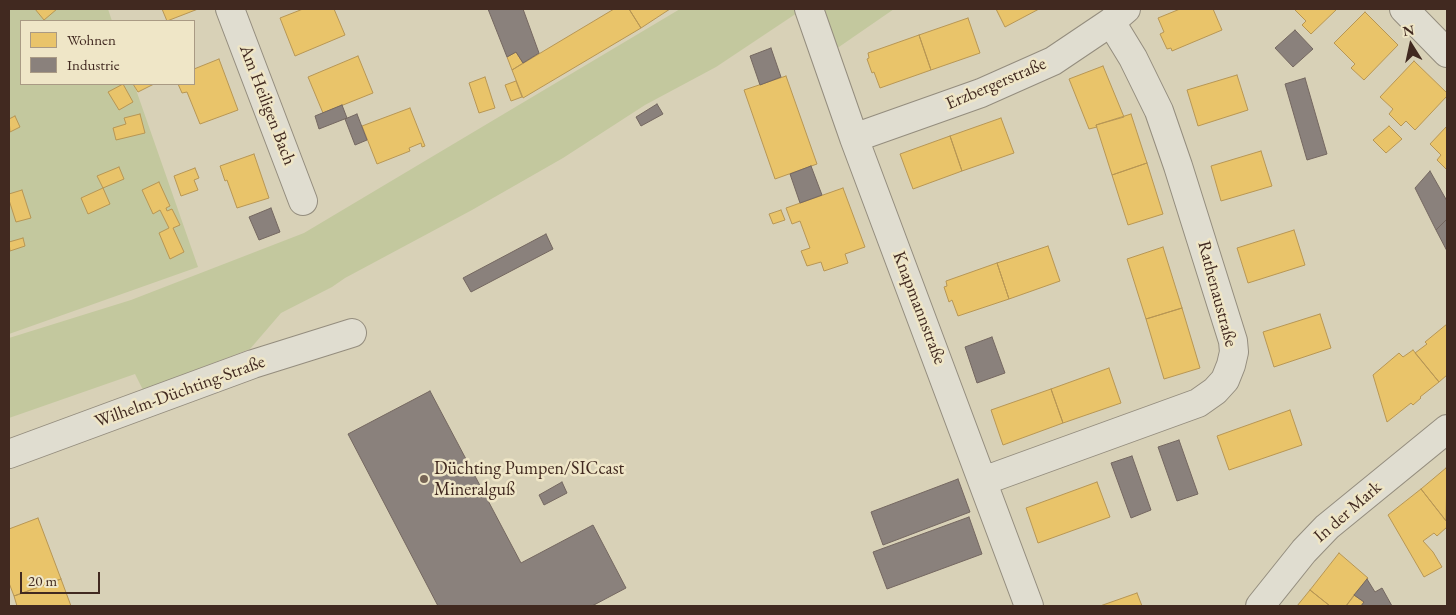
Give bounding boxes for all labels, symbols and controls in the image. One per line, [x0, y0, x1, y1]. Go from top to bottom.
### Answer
legend [20, 20, 195, 85]
north arrow [1386, 20, 1436, 70]
text: N [1401, 20, 1416, 40]
text: Wohnen [67, 30, 116, 49]
street label: Am Heiligen Bach [234, 42, 300, 168]
street label: Erzbergerstraße [943, 53, 1049, 115]
text: Industrie [67, 55, 120, 74]
street label: Rathenaustraße [1192, 239, 1242, 349]
street label: Knapmannstraße [888, 248, 950, 368]
street label: Wilhelm-Düchting-Straße [92, 351, 268, 433]
place label: Düchting Pumpen/SICcast Mineralguß [434, 458, 624, 500]
marker: Düchting Pumpen/SICcast Mineralguß [418, 473, 430, 485]
street label: In der Mark [1310, 477, 1386, 547]
scale bar [22, 562, 102, 594]
text: 20 m [28, 571, 57, 590]

